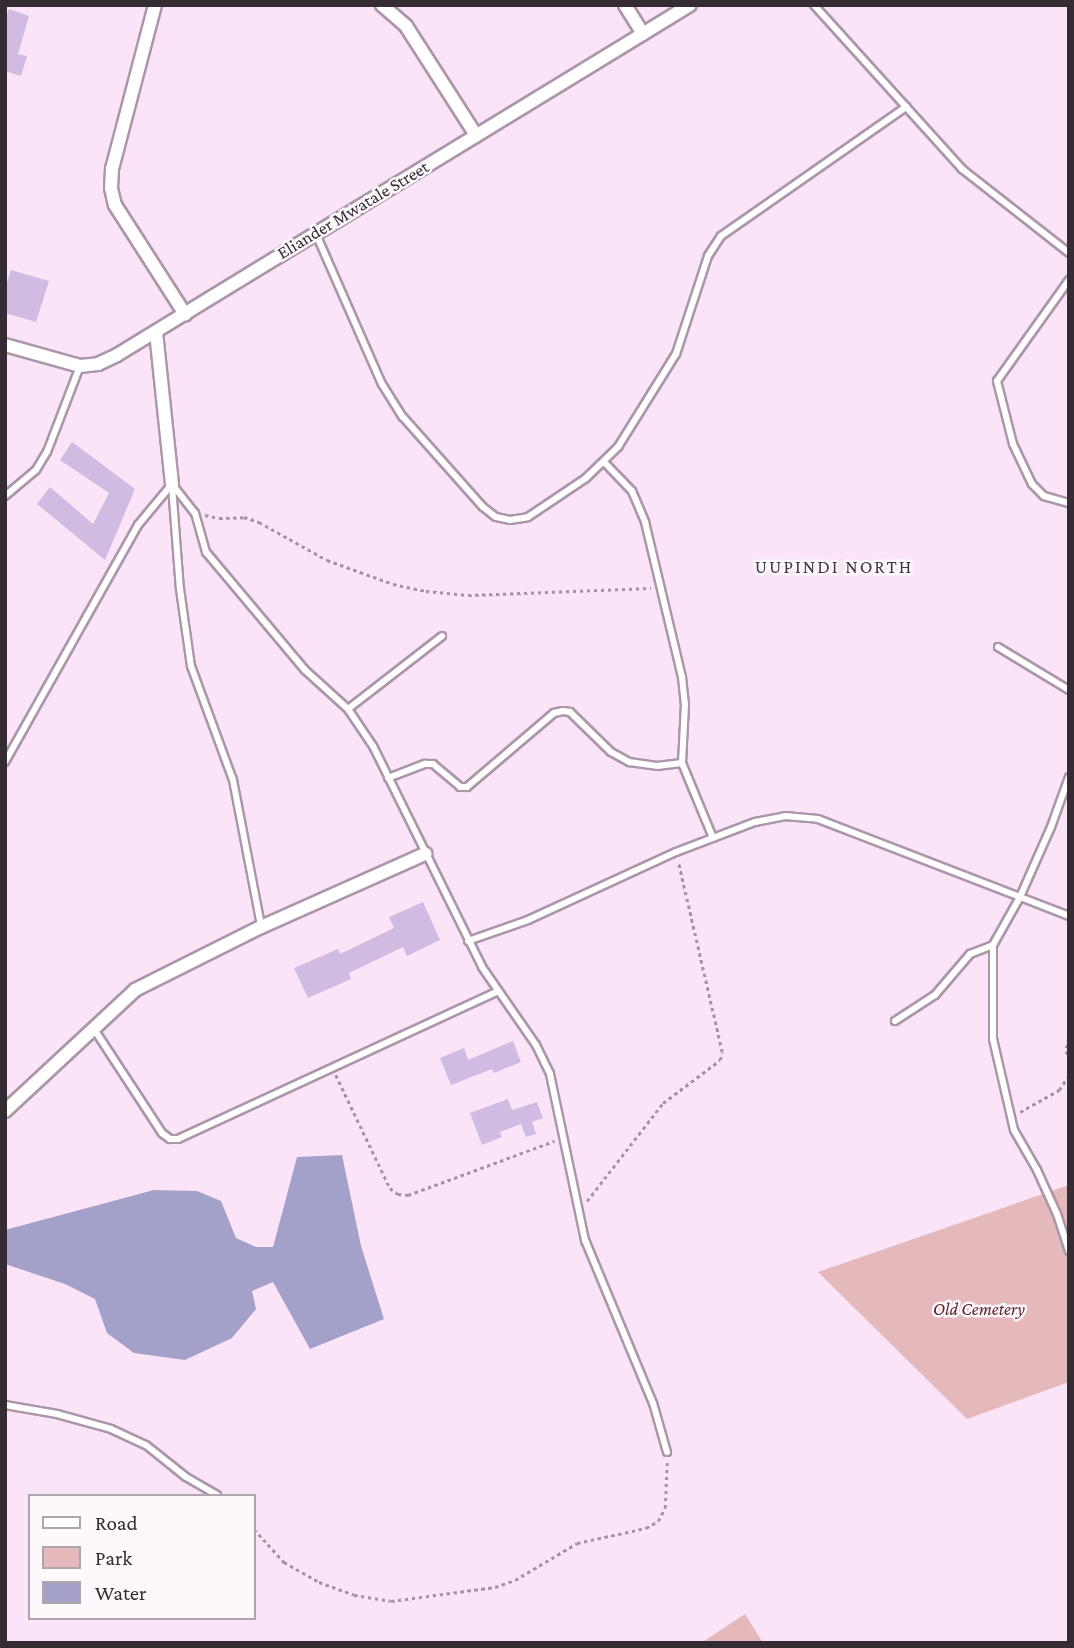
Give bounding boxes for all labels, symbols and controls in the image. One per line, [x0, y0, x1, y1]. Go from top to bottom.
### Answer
street label: Eliander Mwatale Street [273, 156, 433, 264]
district label: UUPINDI NORTH [756, 556, 912, 578]
park label: Old Cemetery [933, 1298, 1025, 1320]
legend [28, 1494, 256, 1620]
text: Road [95, 1511, 138, 1535]
text: Park [95, 1546, 132, 1570]
text: Water [95, 1581, 147, 1605]

